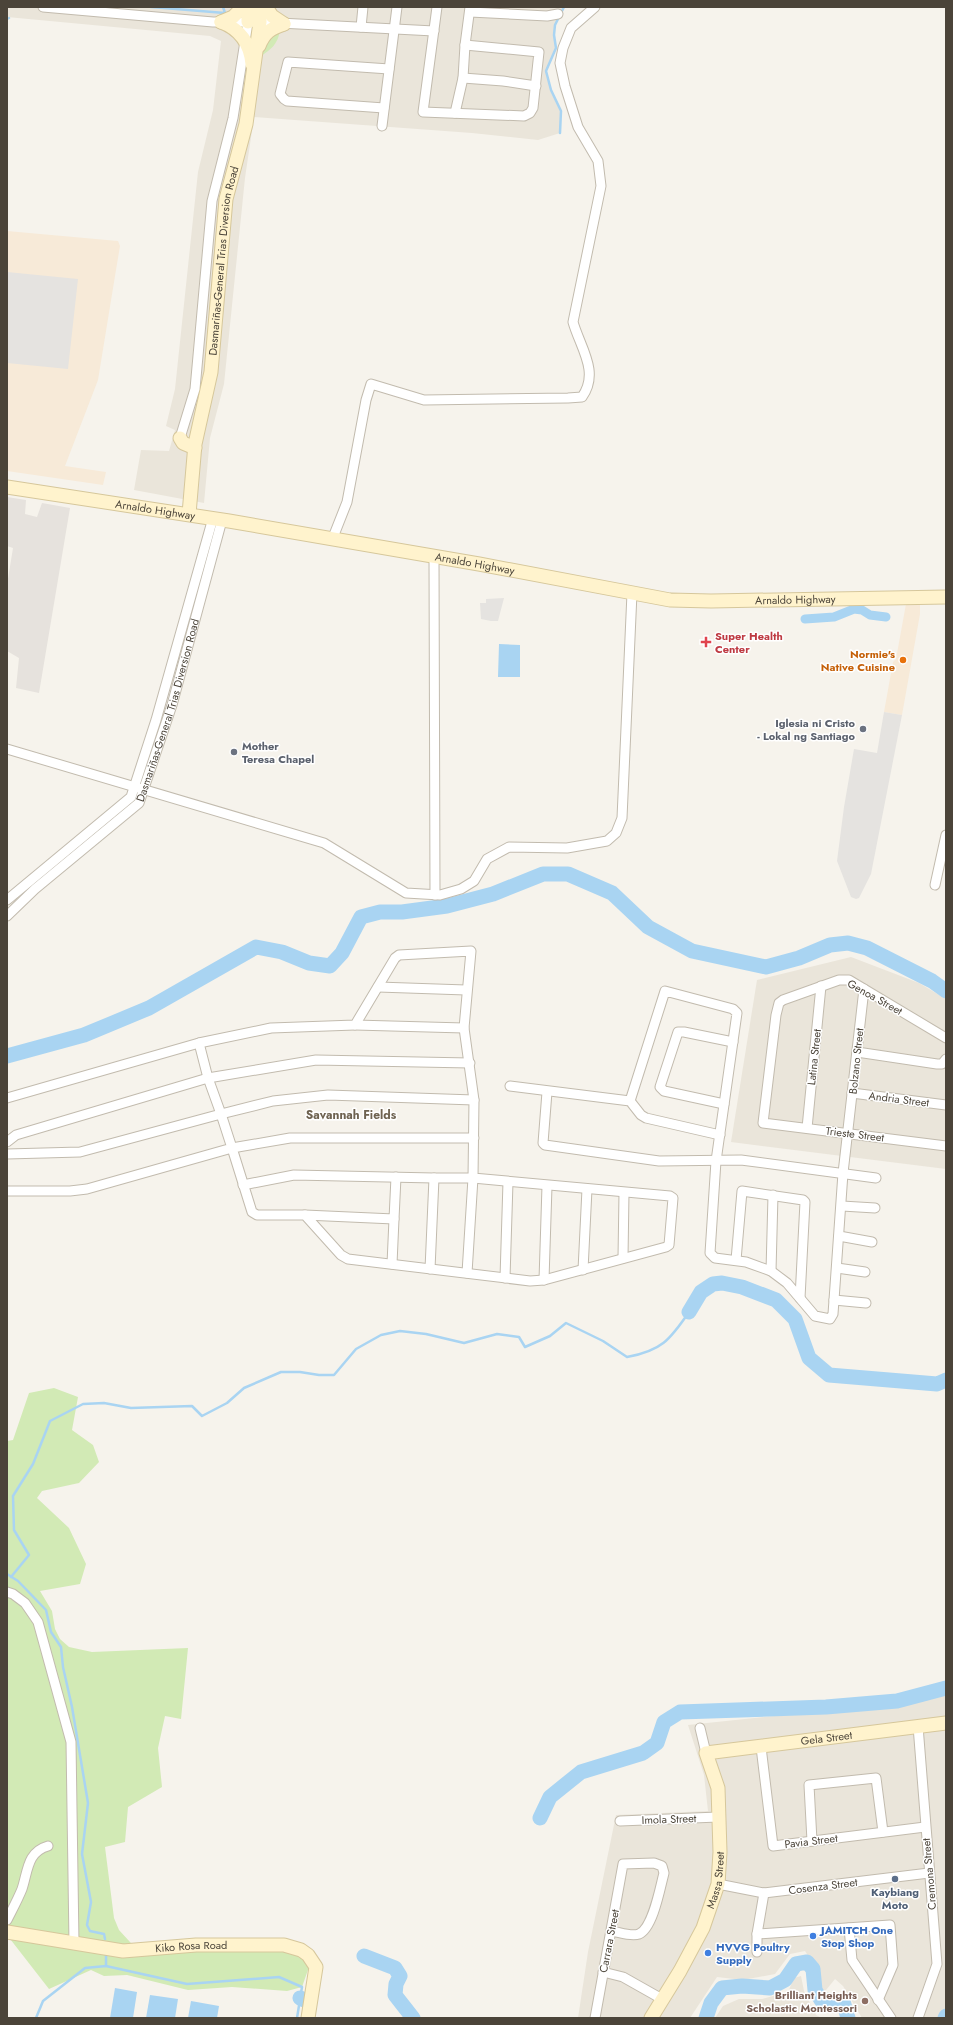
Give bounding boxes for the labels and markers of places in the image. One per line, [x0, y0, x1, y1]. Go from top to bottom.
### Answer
place label: Super Health Center [715, 628, 783, 657]
marker: Super Health Center [700, 636, 712, 648]
place label: Normie's Native Cuisine [821, 646, 895, 675]
marker: Normie's Native Cuisine [898, 655, 908, 665]
place label: Iglesia ni Cristo - Lokal ng Santiago [757, 715, 856, 744]
marker: Iglesia ni Cristo - Lokal ng Santiago [858, 724, 868, 734]
place label: Mother Teresa Chapel [242, 738, 314, 767]
marker: Mother Teresa Chapel [229, 747, 239, 757]
marker: Kaybiang Moto [890, 1874, 900, 1884]
place label: Kaybiang Moto [871, 1884, 919, 1913]
place label: JAMITCH One Stop Shop [819, 1922, 893, 1951]
marker: JAMITCH One Stop Shop [808, 1931, 818, 1941]
place label: HVVG Poultry Supply [716, 1939, 790, 1968]
marker: HVVG Poultry Supply [703, 1948, 713, 1958]
place label: Brilliant Heights Scholastic Montessori [746, 1987, 857, 2016]
marker: Brilliant Heights Scholastic Montessori [860, 1996, 870, 2006]

